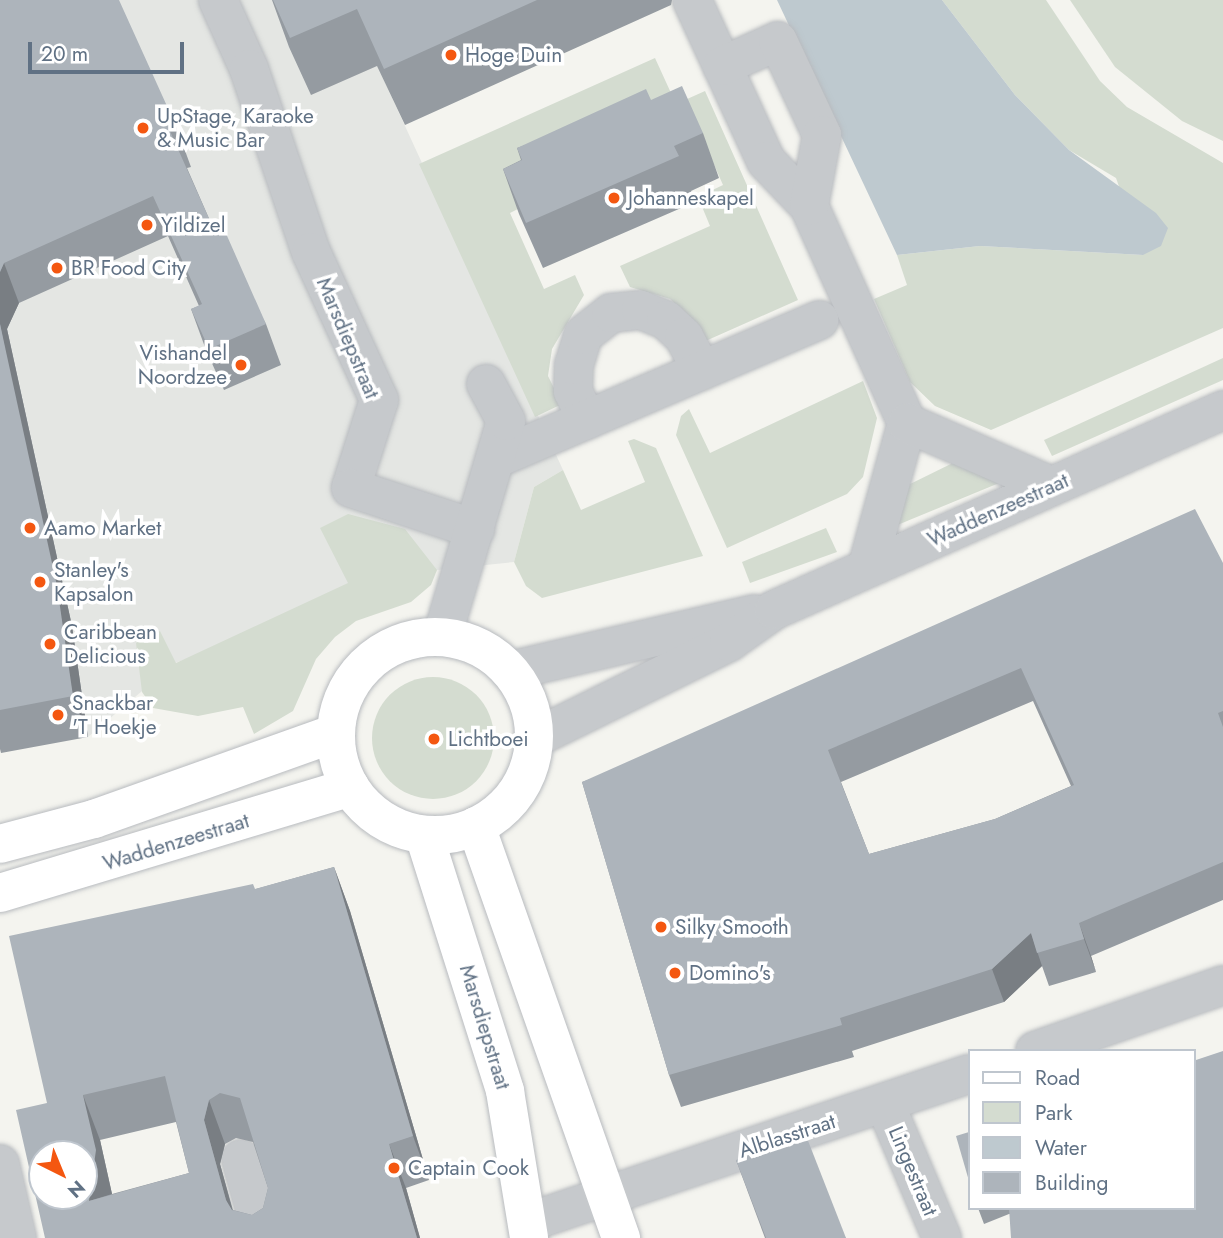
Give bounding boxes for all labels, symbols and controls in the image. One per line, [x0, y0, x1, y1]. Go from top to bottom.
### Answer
scale bar [32, 28, 187, 72]
text: 20 m [41, 39, 88, 69]
place label: Hoge Duin [465, 42, 562, 68]
marker: Hoge Duin [443, 47, 459, 63]
place label: UpStage, Karaoke & Music Bar [157, 103, 314, 153]
marker: UpStage, Karaoke & Music Bar [135, 120, 151, 136]
place label: Johanneskapel [628, 185, 754, 211]
marker: Johanneskapel [606, 190, 622, 206]
place label: Yildizel [161, 212, 225, 238]
marker: Yildizel [139, 217, 155, 233]
place label: BR Food City [71, 255, 186, 281]
marker: BR Food City [49, 260, 65, 276]
street label: Marsdiepstraat [311, 274, 385, 402]
place label: Vishandel Noordzee [138, 340, 227, 390]
marker: Vishandel Noordzee [233, 357, 249, 373]
street label: Waddenzeestraat [924, 468, 1072, 552]
place label: Aamo Market [44, 515, 161, 541]
marker: Aamo Market [22, 520, 38, 536]
place label: Stanley's Kapsalon [54, 557, 134, 607]
marker: Stanley's Kapsalon [32, 574, 48, 590]
place label: Caribbean Delicious [64, 619, 157, 669]
marker: Caribbean Delicious [42, 636, 58, 652]
place label: Snackbar 'T Hoekje [72, 690, 157, 740]
marker: Snackbar 'T Hoekje [50, 707, 66, 723]
place label: Lichtboei [448, 726, 529, 752]
marker: Lichtboei [426, 731, 442, 747]
street label: Waddenzeestraat [100, 808, 252, 876]
place label: Silky Smooth [675, 914, 789, 940]
marker: Silky Smooth [653, 919, 669, 935]
place label: Domino's [689, 960, 771, 986]
street label: Marsdiepstraat [454, 962, 516, 1092]
marker: Domino's [667, 965, 683, 981]
legend [968, 1049, 1195, 1210]
text: Road [1035, 1063, 1080, 1093]
text: Park [1035, 1098, 1072, 1128]
street label: Alblasstraat [736, 1109, 838, 1163]
street label: Lingestraat [883, 1123, 943, 1219]
text: Water [1035, 1133, 1087, 1163]
north arrow [28, 1140, 98, 1210]
place label: Captain Cook [408, 1155, 529, 1181]
marker: Captain Cook [386, 1160, 402, 1176]
text: Building [1035, 1168, 1108, 1198]
text: N [62, 1174, 91, 1204]

